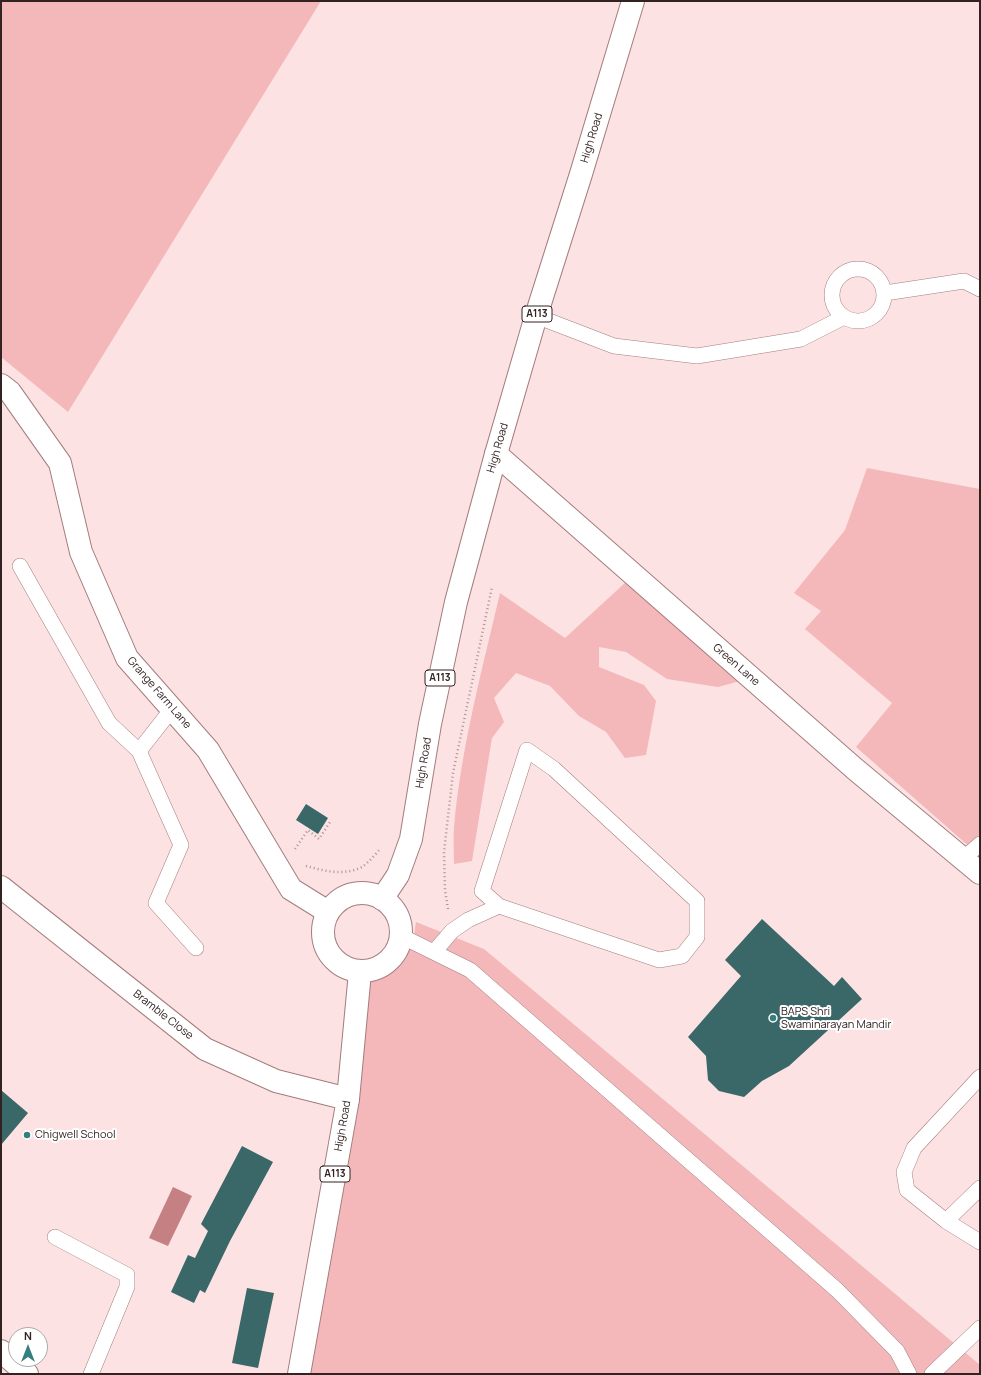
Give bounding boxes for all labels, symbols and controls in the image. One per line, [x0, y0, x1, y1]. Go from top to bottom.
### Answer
street label: High Road [578, 111, 606, 165]
road number: A113 [522, 306, 552, 322]
street label: High Road [485, 421, 511, 475]
street label: Green Lane [710, 641, 762, 689]
street label: Grange Farm Lane [124, 654, 194, 732]
road number: A113 [425, 670, 455, 686]
street label: High Road [413, 737, 435, 789]
street label: Bramble Close [130, 987, 196, 1043]
place label: BAPS Shri Swaminarayan Mandir [781, 1005, 891, 1031]
marker: BAPS Shri Swaminarayan Mandir [768, 1013, 778, 1023]
street label: High Road [332, 1100, 354, 1152]
place label: Chigwell School [35, 1128, 115, 1142]
marker: Chigwell School [22, 1130, 32, 1140]
road number: A113 [320, 1166, 350, 1182]
north arrow [8, 1327, 48, 1367]
text: N [24, 1328, 32, 1343]

